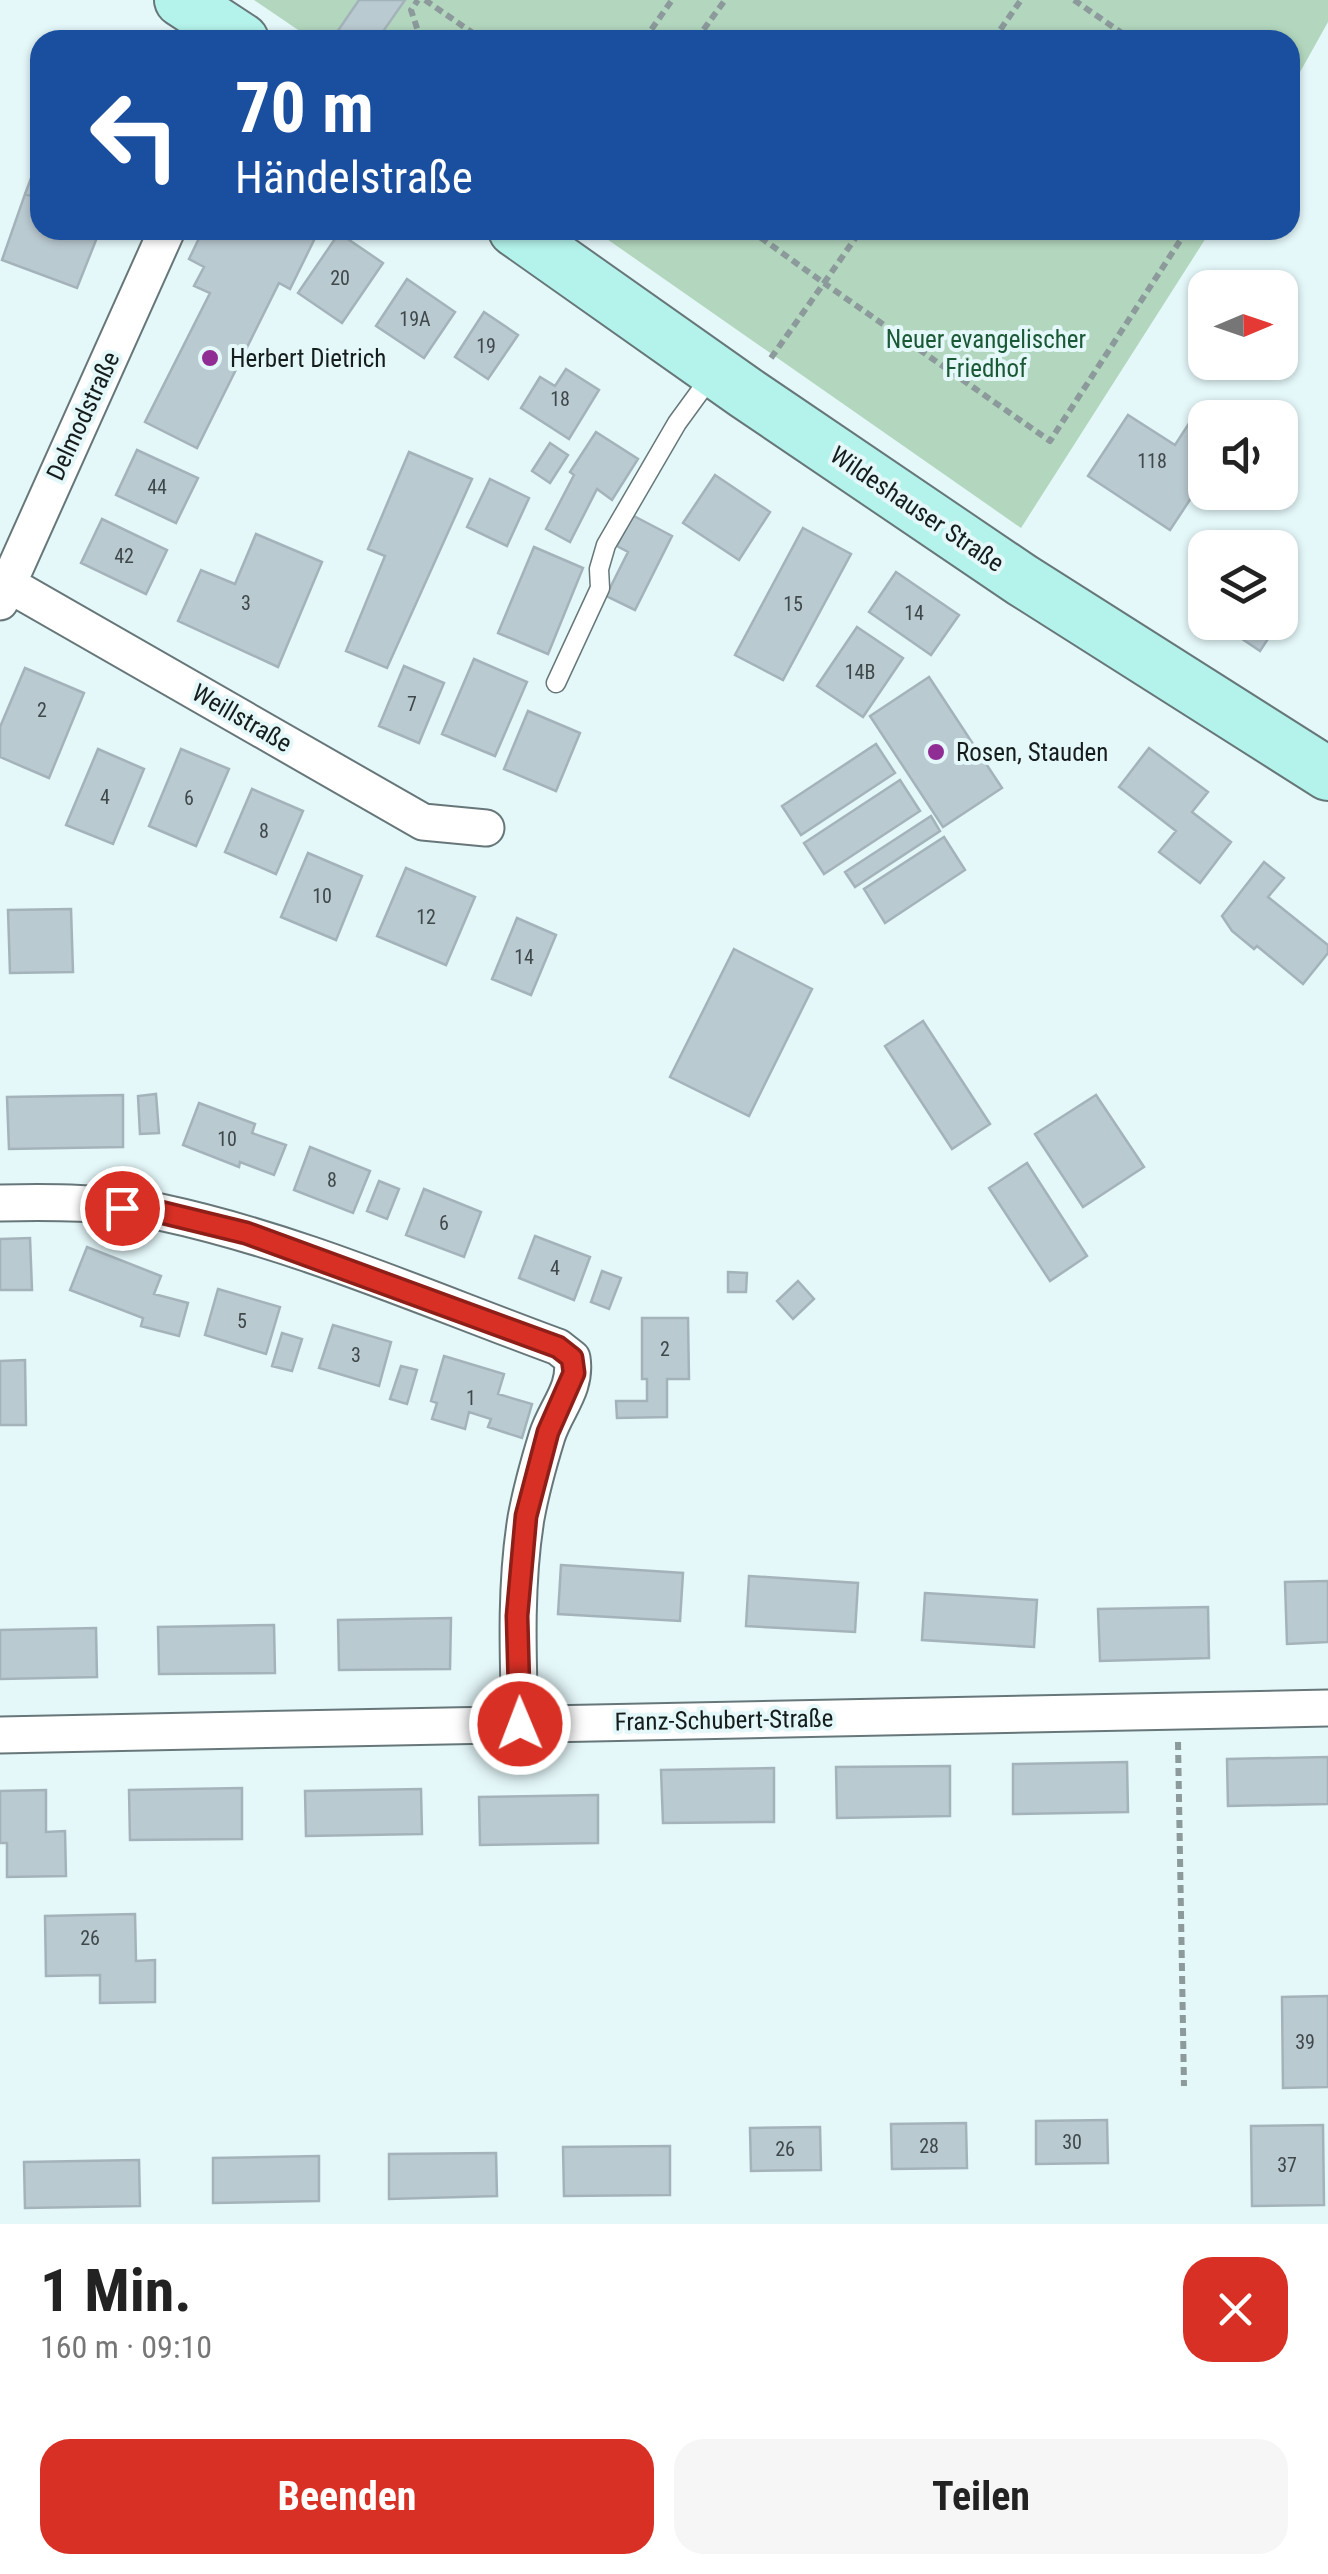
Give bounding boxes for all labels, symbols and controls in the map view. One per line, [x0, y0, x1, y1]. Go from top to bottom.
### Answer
text: 70 m [235, 67, 374, 149]
icon: left [70, 70, 200, 200]
text: Händelstraße [235, 151, 473, 204]
house number: 20 [330, 266, 350, 290]
north arrow [1188, 270, 1298, 380]
map controls [1188, 270, 1298, 640]
house number: 19A [399, 307, 431, 331]
park label: Neuer evangelischer Friedhof [886, 325, 1087, 383]
house number: 19 [476, 334, 496, 358]
place label: Herbert Dietrich [230, 344, 386, 373]
street label: Delmodstraße [41, 347, 125, 485]
marker: Herbert Dietrich [199, 347, 221, 369]
house number: 18 [550, 387, 570, 411]
button: sound [1188, 400, 1298, 510]
street label: Wildeshauser Straße [825, 440, 1009, 578]
house number: 118 [1137, 449, 1167, 473]
house number: 44 [147, 475, 167, 499]
button: layers [1188, 530, 1298, 640]
house number: 42 [114, 544, 134, 568]
house number: 3 [241, 591, 251, 615]
house number: 15 [783, 592, 803, 616]
house number: 14 [904, 601, 924, 625]
house number: 14B [845, 660, 875, 684]
street label: Weillstraße [187, 678, 297, 758]
house number: 7 [407, 692, 417, 716]
house number: 2 [37, 698, 47, 722]
place label: Rosen, Stauden [956, 738, 1108, 767]
marker: Rosen, Stauden [925, 741, 947, 763]
house number: 4 [100, 785, 110, 809]
house number: 6 [184, 786, 194, 810]
house number: 8 [259, 819, 269, 843]
house number: 10 [312, 884, 332, 908]
house number: 12 [416, 905, 436, 929]
house number: 14 [514, 945, 534, 969]
house number: 10 [217, 1127, 237, 1151]
pin [80, 1166, 165, 1251]
house number: 8 [327, 1168, 337, 1192]
icon: arrive [95, 1181, 150, 1236]
house number: 6 [439, 1211, 449, 1235]
house number: 4 [550, 1256, 560, 1280]
house number: 5 [237, 1309, 247, 1333]
house number: 2 [660, 1337, 670, 1361]
house number: 3 [351, 1343, 361, 1367]
house number: 1 [466, 1386, 476, 1410]
position arrow [468, 1672, 572, 1776]
street label: Franz-Schubert-Straße [614, 1704, 834, 1736]
house number: 26 [80, 1926, 100, 1950]
house number: 39 [1295, 2030, 1315, 2054]
house number: 30 [1062, 2130, 1082, 2154]
house number: 28 [919, 2134, 939, 2158]
house number: 26 [775, 2137, 795, 2161]
house number: 37 [1277, 2153, 1297, 2177]
text: 1 Min. [40, 2255, 192, 2326]
button: close [1183, 2257, 1288, 2362]
text: 160 m · 09:10 [40, 2328, 212, 2366]
button: Beenden [40, 2439, 654, 2554]
button: Teilen [674, 2439, 1288, 2554]

